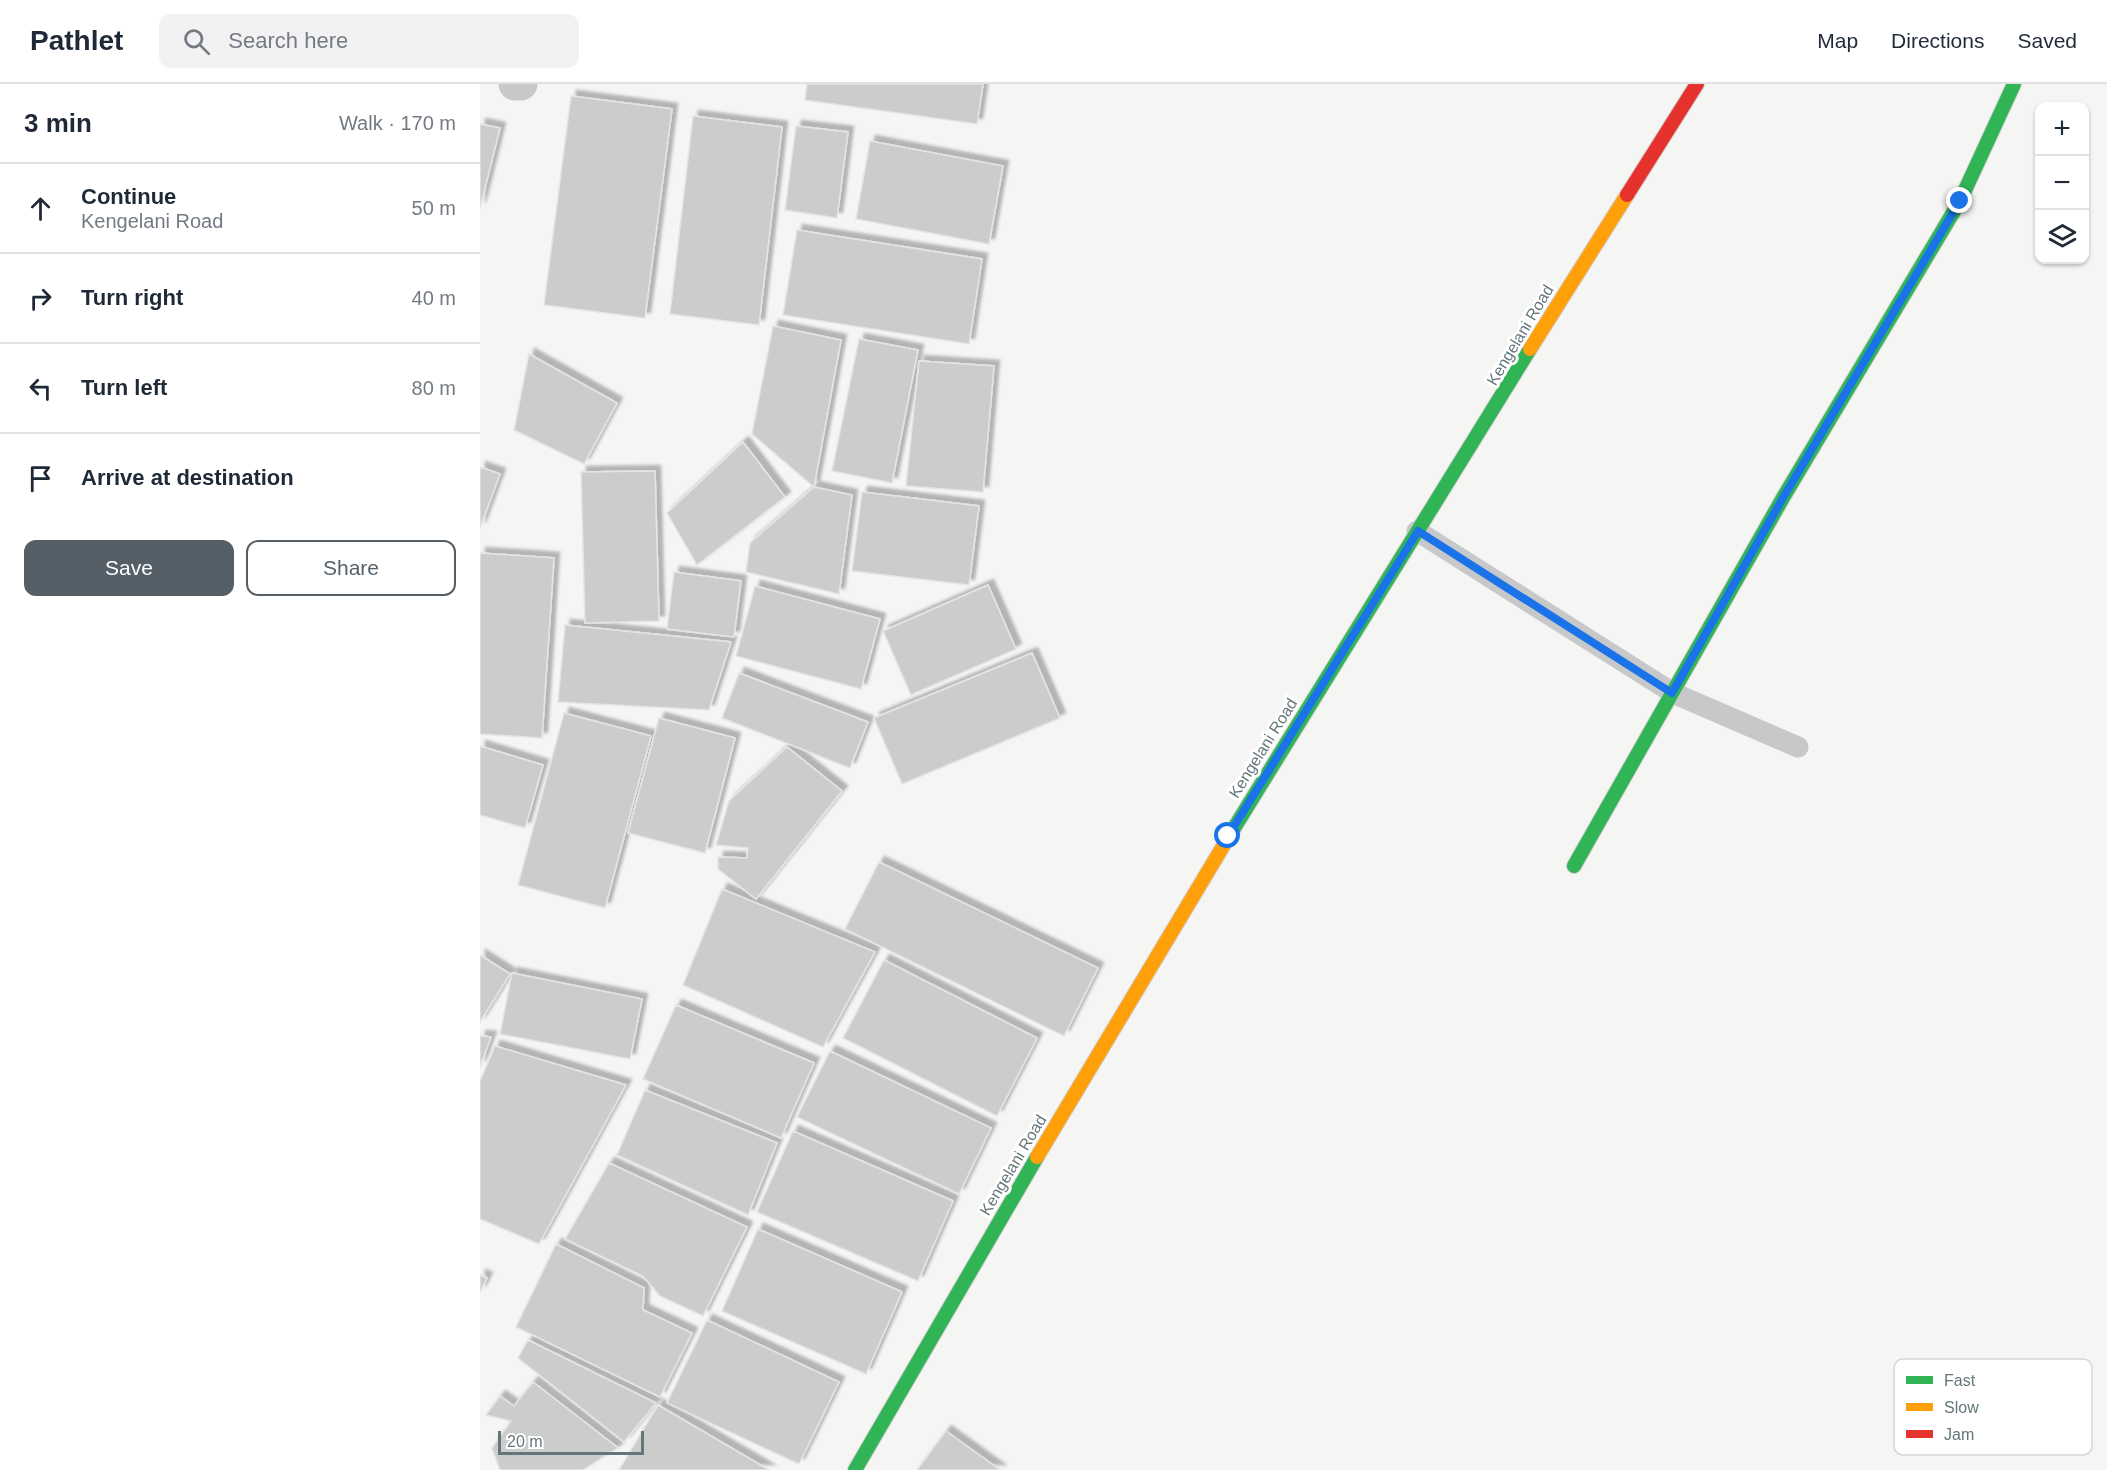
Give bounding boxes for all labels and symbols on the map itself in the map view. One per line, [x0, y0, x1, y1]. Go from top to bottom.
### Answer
route end [1946, 187, 1972, 213]
street label: Kengelani Road [1483, 282, 1557, 388]
street label: Kengelani Road [1226, 695, 1300, 801]
route start [1214, 822, 1240, 848]
street label: Kengelani Road [976, 1112, 1050, 1218]
legend [1894, 1359, 2092, 1455]
text: Fast [1944, 1372, 1976, 1389]
text: Slow [1944, 1399, 1979, 1416]
text: Jam [1944, 1426, 1974, 1443]
scale bar [498, 1428, 644, 1456]

